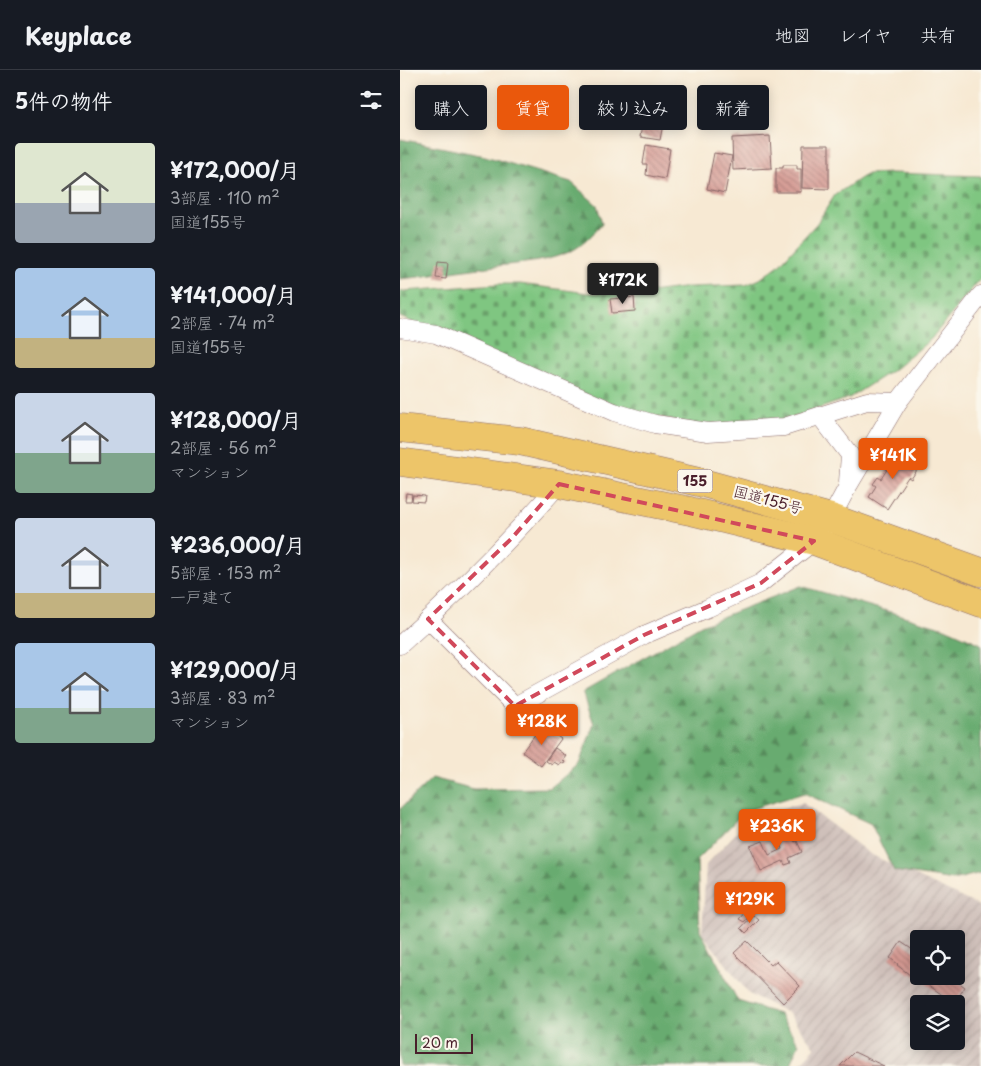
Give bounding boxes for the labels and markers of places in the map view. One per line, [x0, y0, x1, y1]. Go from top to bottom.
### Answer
pin: ¥172K [588, 262, 658, 305]
pin: ¥141K [858, 438, 928, 480]
pin: ¥128K [507, 704, 577, 746]
pin: ¥236K [742, 808, 812, 851]
pin: ¥129K [715, 882, 785, 924]

